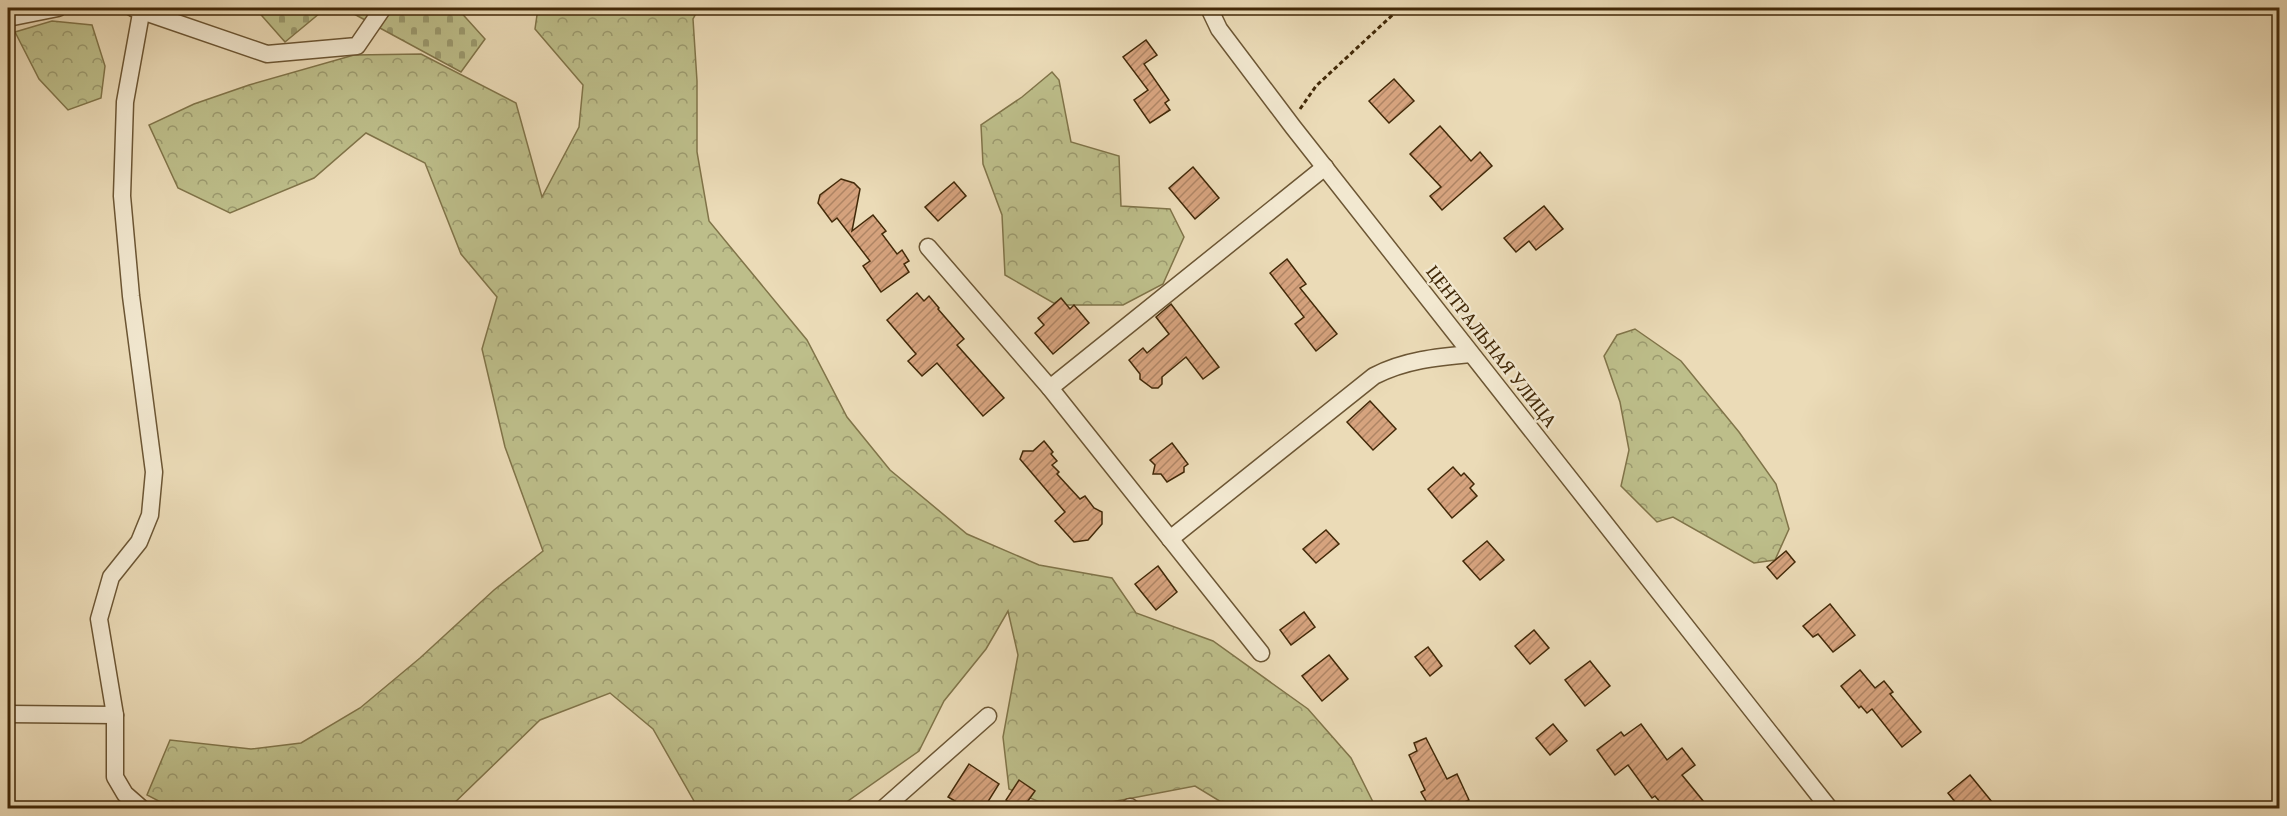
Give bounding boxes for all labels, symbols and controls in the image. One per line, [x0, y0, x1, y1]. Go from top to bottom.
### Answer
street label: ЦЕНТРАЛЬНАЯ УЛИЦА [1420, 258, 1565, 433]

